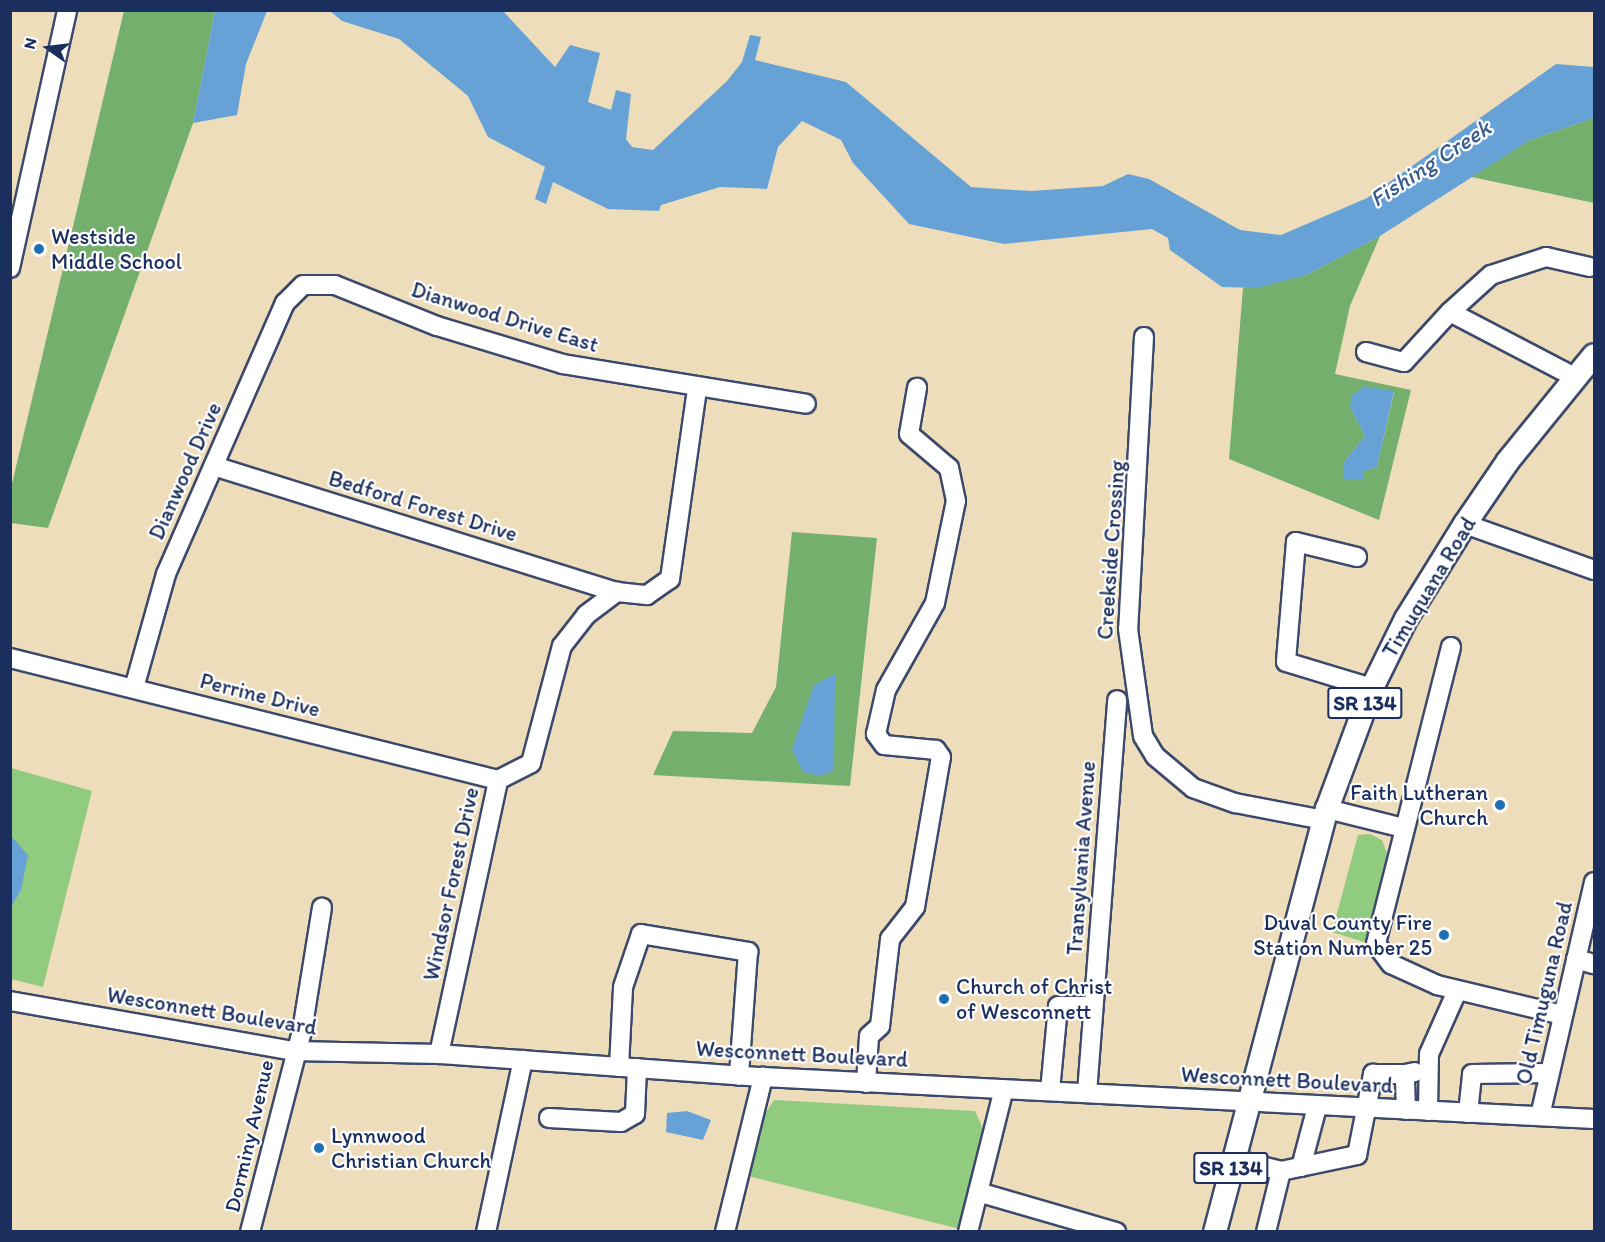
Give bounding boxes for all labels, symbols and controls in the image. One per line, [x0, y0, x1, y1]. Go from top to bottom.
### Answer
north arrow [18, 18, 78, 78]
text: N [20, 36, 41, 51]
water label: Fishing Creek [1364, 113, 1496, 213]
place label: Westside Middle School [51, 223, 182, 274]
marker: Westside Middle School [32, 242, 46, 256]
street label: Dianwood Drive East [408, 276, 602, 358]
street label: Dianwood Drive [143, 398, 227, 544]
street label: Creekside Crossing [1092, 459, 1130, 641]
street label: Bedford Forest Drive [326, 465, 520, 547]
street label: Timuquana Road [1377, 512, 1481, 662]
street label: Perrine Drive [197, 667, 323, 723]
road number: SR 134 [1326, 685, 1404, 721]
street label: Transylvania Avenue [1061, 761, 1101, 955]
place label: Faith Lutheran Church [1350, 779, 1488, 830]
street label: Windsor Forest Drive [418, 785, 484, 983]
marker: Faith Lutheran Church [1493, 798, 1507, 812]
street label: Old Timuguna Road [1510, 899, 1578, 1087]
place label: Duval County Fire Station Number 25 [1253, 909, 1432, 960]
marker: Duval County Fire Station Number 25 [1437, 928, 1451, 942]
place label: Church of Christ of Wesconnett [956, 973, 1112, 1024]
street label: Wesconnett Boulevard [105, 981, 319, 1041]
marker: Church of Christ of Wesconnett [937, 992, 951, 1006]
street label: Wesconnett Boulevard [695, 1035, 909, 1073]
street label: Dorminy Avenue [219, 1058, 279, 1214]
street label: Wesconnett Boulevard [1180, 1061, 1394, 1099]
place label: Lynnwood Christian Church [331, 1122, 491, 1174]
marker: Lynnwood Christian Church [312, 1141, 326, 1155]
road number: SR 134 [1192, 1150, 1270, 1186]

